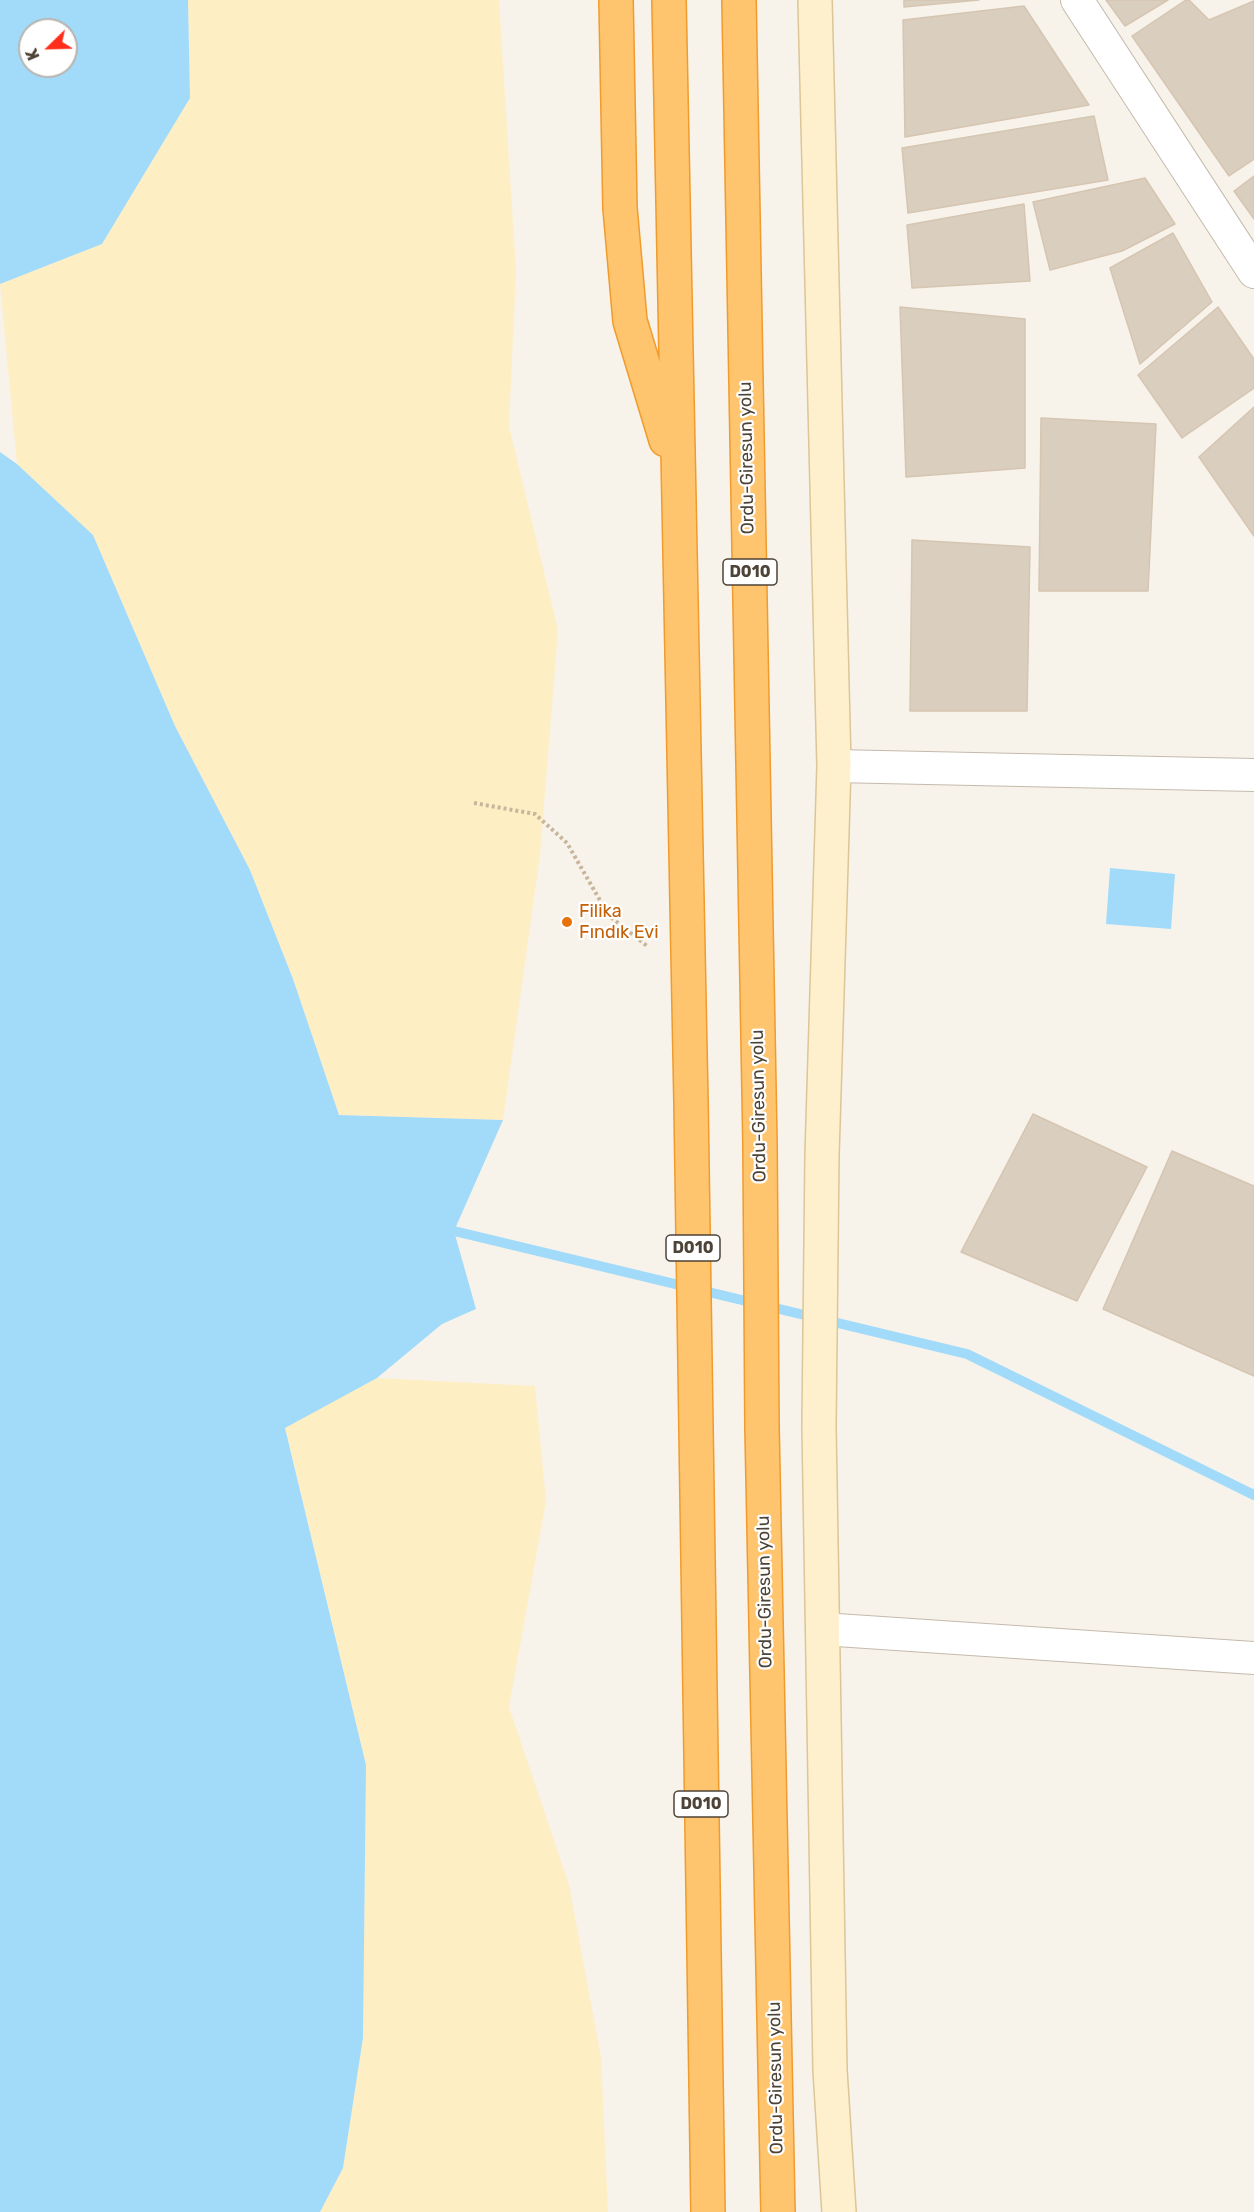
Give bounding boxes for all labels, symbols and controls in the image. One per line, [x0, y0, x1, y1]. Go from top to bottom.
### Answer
north arrow [18, 18, 78, 78]
text: K [22, 46, 44, 63]
street label: Ordu-Giresun yolu [735, 381, 759, 535]
road number: D010 [723, 559, 777, 585]
place label: Filika Fındık Evi [579, 901, 659, 944]
marker: Filika Fındık Evi [560, 915, 574, 929]
street label: Ordu-Giresun yolu [747, 1029, 771, 1183]
road number: D010 [666, 1235, 720, 1261]
street label: Ordu-Giresun yolu [753, 1515, 777, 1669]
road number: D010 [674, 1791, 728, 1817]
street label: Ordu-Giresun yolu [764, 2001, 788, 2155]

